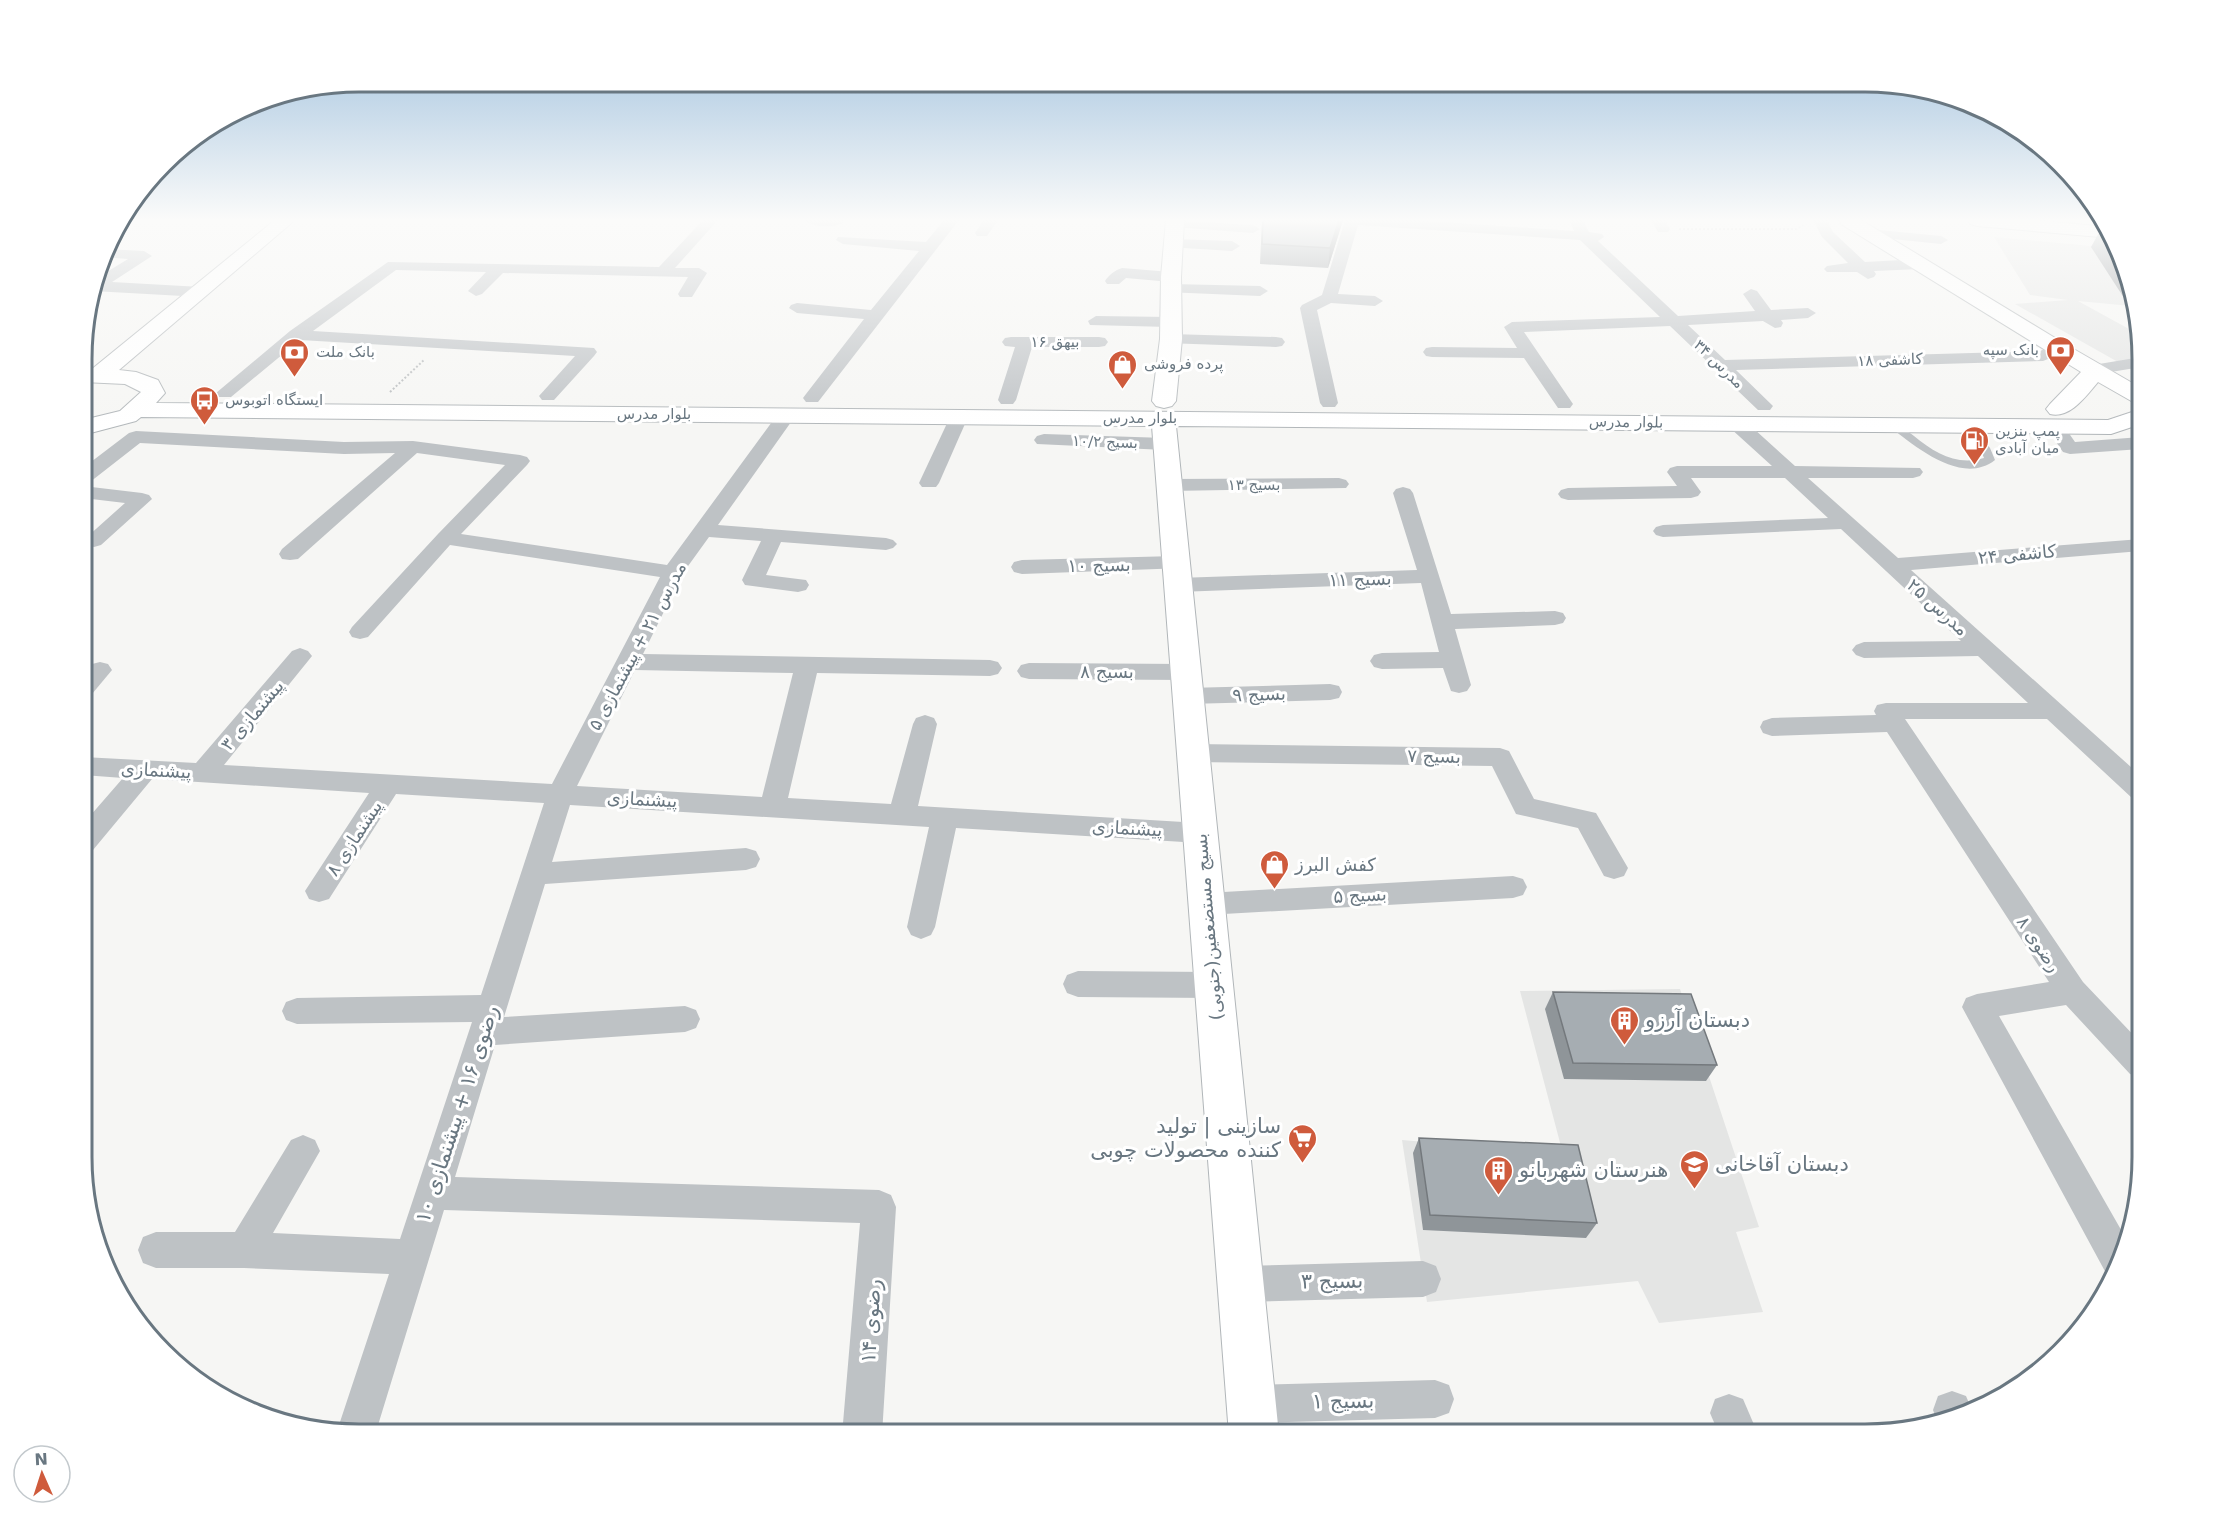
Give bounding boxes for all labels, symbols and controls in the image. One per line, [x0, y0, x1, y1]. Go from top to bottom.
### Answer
street label: بیهق ۱۶ [1030, 333, 1080, 351]
bank icon: بانک سپه [2044, 334, 2076, 376]
bank icon: بانک ملت [279, 336, 311, 378]
street label: مدرس ۳۴ [1690, 336, 1748, 392]
place label: بانک سپه [1983, 341, 2039, 360]
place label: بانک ملت [316, 343, 375, 361]
shop icon: پرده فروشی [1107, 348, 1139, 390]
street label: کاشفی ۱۸ [1857, 350, 1924, 370]
place label: پرده فروشی [1144, 355, 1224, 374]
bus stop icon: ایستگاه اتوبوس [188, 384, 220, 426]
place label: ایستگاه اتوبوس [225, 391, 323, 409]
street label: بلوار مدرس [617, 405, 691, 423]
street label: بلوار مدرس [1103, 409, 1177, 427]
street label: بلوار مدرس [1589, 412, 1663, 432]
place label: پمپ بنزین میان آبادی [1995, 422, 2060, 457]
fuel station icon: پمپ بنزین میان آبادی [1958, 424, 1990, 466]
street label: بسیج ۱۰/۲ [1072, 432, 1138, 452]
street label: بسیج ۱۳ [1228, 476, 1280, 494]
street label: کاشفی ۲۴ [1977, 540, 2057, 568]
street label: بسیج ۱۰ [1067, 554, 1131, 577]
street label: مدرس ۲۱ + پیشنمازی ۵ [584, 558, 691, 734]
street label: بسیج ۱۱ [1328, 567, 1392, 592]
street label: مدرس ۲۵ [1903, 574, 1973, 640]
street label: بسیج ۸ [1080, 661, 1134, 683]
street label: پیشنمازی ۳ [216, 675, 288, 755]
street label: بسیج ۹ [1232, 683, 1286, 706]
street label: بسیج ۷ [1407, 745, 1461, 768]
street label: پیشنمازی [120, 758, 192, 783]
street label: پیشنمازی [606, 787, 678, 812]
street label: پیشنمازی ۸ [322, 796, 387, 880]
street label: پیشنمازی [1091, 816, 1163, 841]
street label: بسیج مستضعفین(جنوبی) [1189, 833, 1228, 1021]
shop icon: کفش البرز [1258, 848, 1290, 890]
place label: کفش البرز [1294, 854, 1376, 876]
street label: بسیج ۵ [1333, 883, 1387, 908]
street label: رضوی ۸ [2012, 912, 2065, 976]
street label: رضوی ۱۶ + پیشنمازی ۱۰ [411, 1002, 503, 1226]
building icon: دبستان آرزو [1608, 1004, 1640, 1046]
place label: دبستان آرزو [1644, 1007, 1750, 1032]
place label: سازینی | تولید کننده محصولات چوبی [1090, 1114, 1281, 1162]
supermarket icon: سازینی | تولید کننده محصولات چوبی [1286, 1122, 1318, 1164]
school or university icon: دبستان آقاخانی [1678, 1148, 1710, 1190]
place label: دبستان آقاخانی [1715, 1151, 1849, 1176]
building icon: هنرستان شهربانو [1482, 1154, 1514, 1196]
place label: هنرستان شهربانو [1518, 1158, 1668, 1182]
street label: بسیج ۳ [1301, 1268, 1363, 1294]
street label: رضوی ۱۴ [856, 1278, 886, 1364]
street label: بسیج ۱ [1312, 1388, 1374, 1414]
north arrow [12, 1444, 72, 1504]
text: N [34, 1450, 48, 1469]

